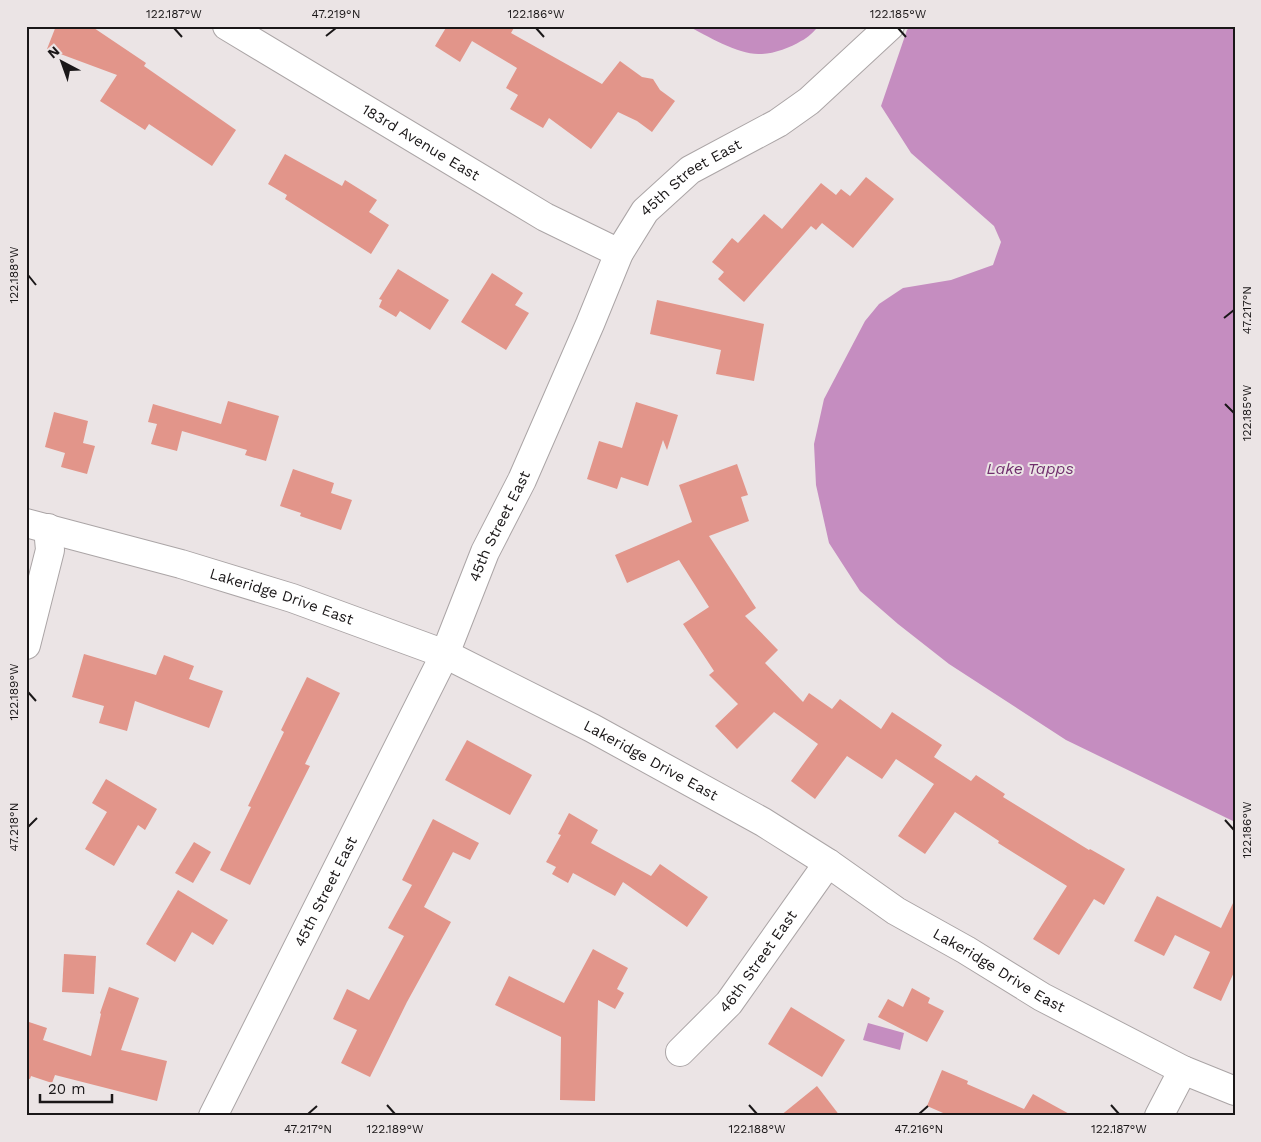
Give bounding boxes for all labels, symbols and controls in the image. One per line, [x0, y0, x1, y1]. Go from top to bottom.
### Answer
text: 122.187°W [146, 7, 202, 21]
text: 47.219°N [312, 7, 360, 21]
text: 122.186°W [508, 7, 565, 21]
text: 122.185°W [870, 7, 927, 21]
north arrow [38, 38, 88, 88]
text: N [44, 43, 63, 62]
street label: 183rd Avenue East [359, 100, 483, 185]
street label: 45th Street East [636, 135, 745, 220]
text: 122.188°W [7, 246, 21, 303]
text: 47.217°N [1240, 286, 1254, 334]
text: 122.185°W [1240, 384, 1254, 441]
water label: Lake Tapps [986, 459, 1074, 478]
street label: 45th Street East [465, 467, 534, 584]
street label: Lakeridge Drive East [207, 564, 357, 629]
text: 122.189°W [7, 663, 21, 720]
street label: Lakeridge Drive East [581, 716, 722, 805]
text: 122.186°W [1240, 801, 1254, 858]
text: 47.218°N [7, 803, 21, 851]
street label: 45th Street East [290, 833, 361, 950]
street label: 46th Street East [715, 906, 801, 1017]
street label: Lakeridge Drive East [930, 924, 1069, 1017]
scale bar [40, 1072, 112, 1104]
text: 20 m [48, 1080, 86, 1098]
text: 47.217°N [284, 1122, 332, 1136]
text: 122.189°W [367, 1122, 424, 1136]
text: 122.188°W [729, 1122, 786, 1136]
text: 47.216°N [895, 1122, 943, 1136]
text: 122.187°W [1091, 1122, 1147, 1136]

